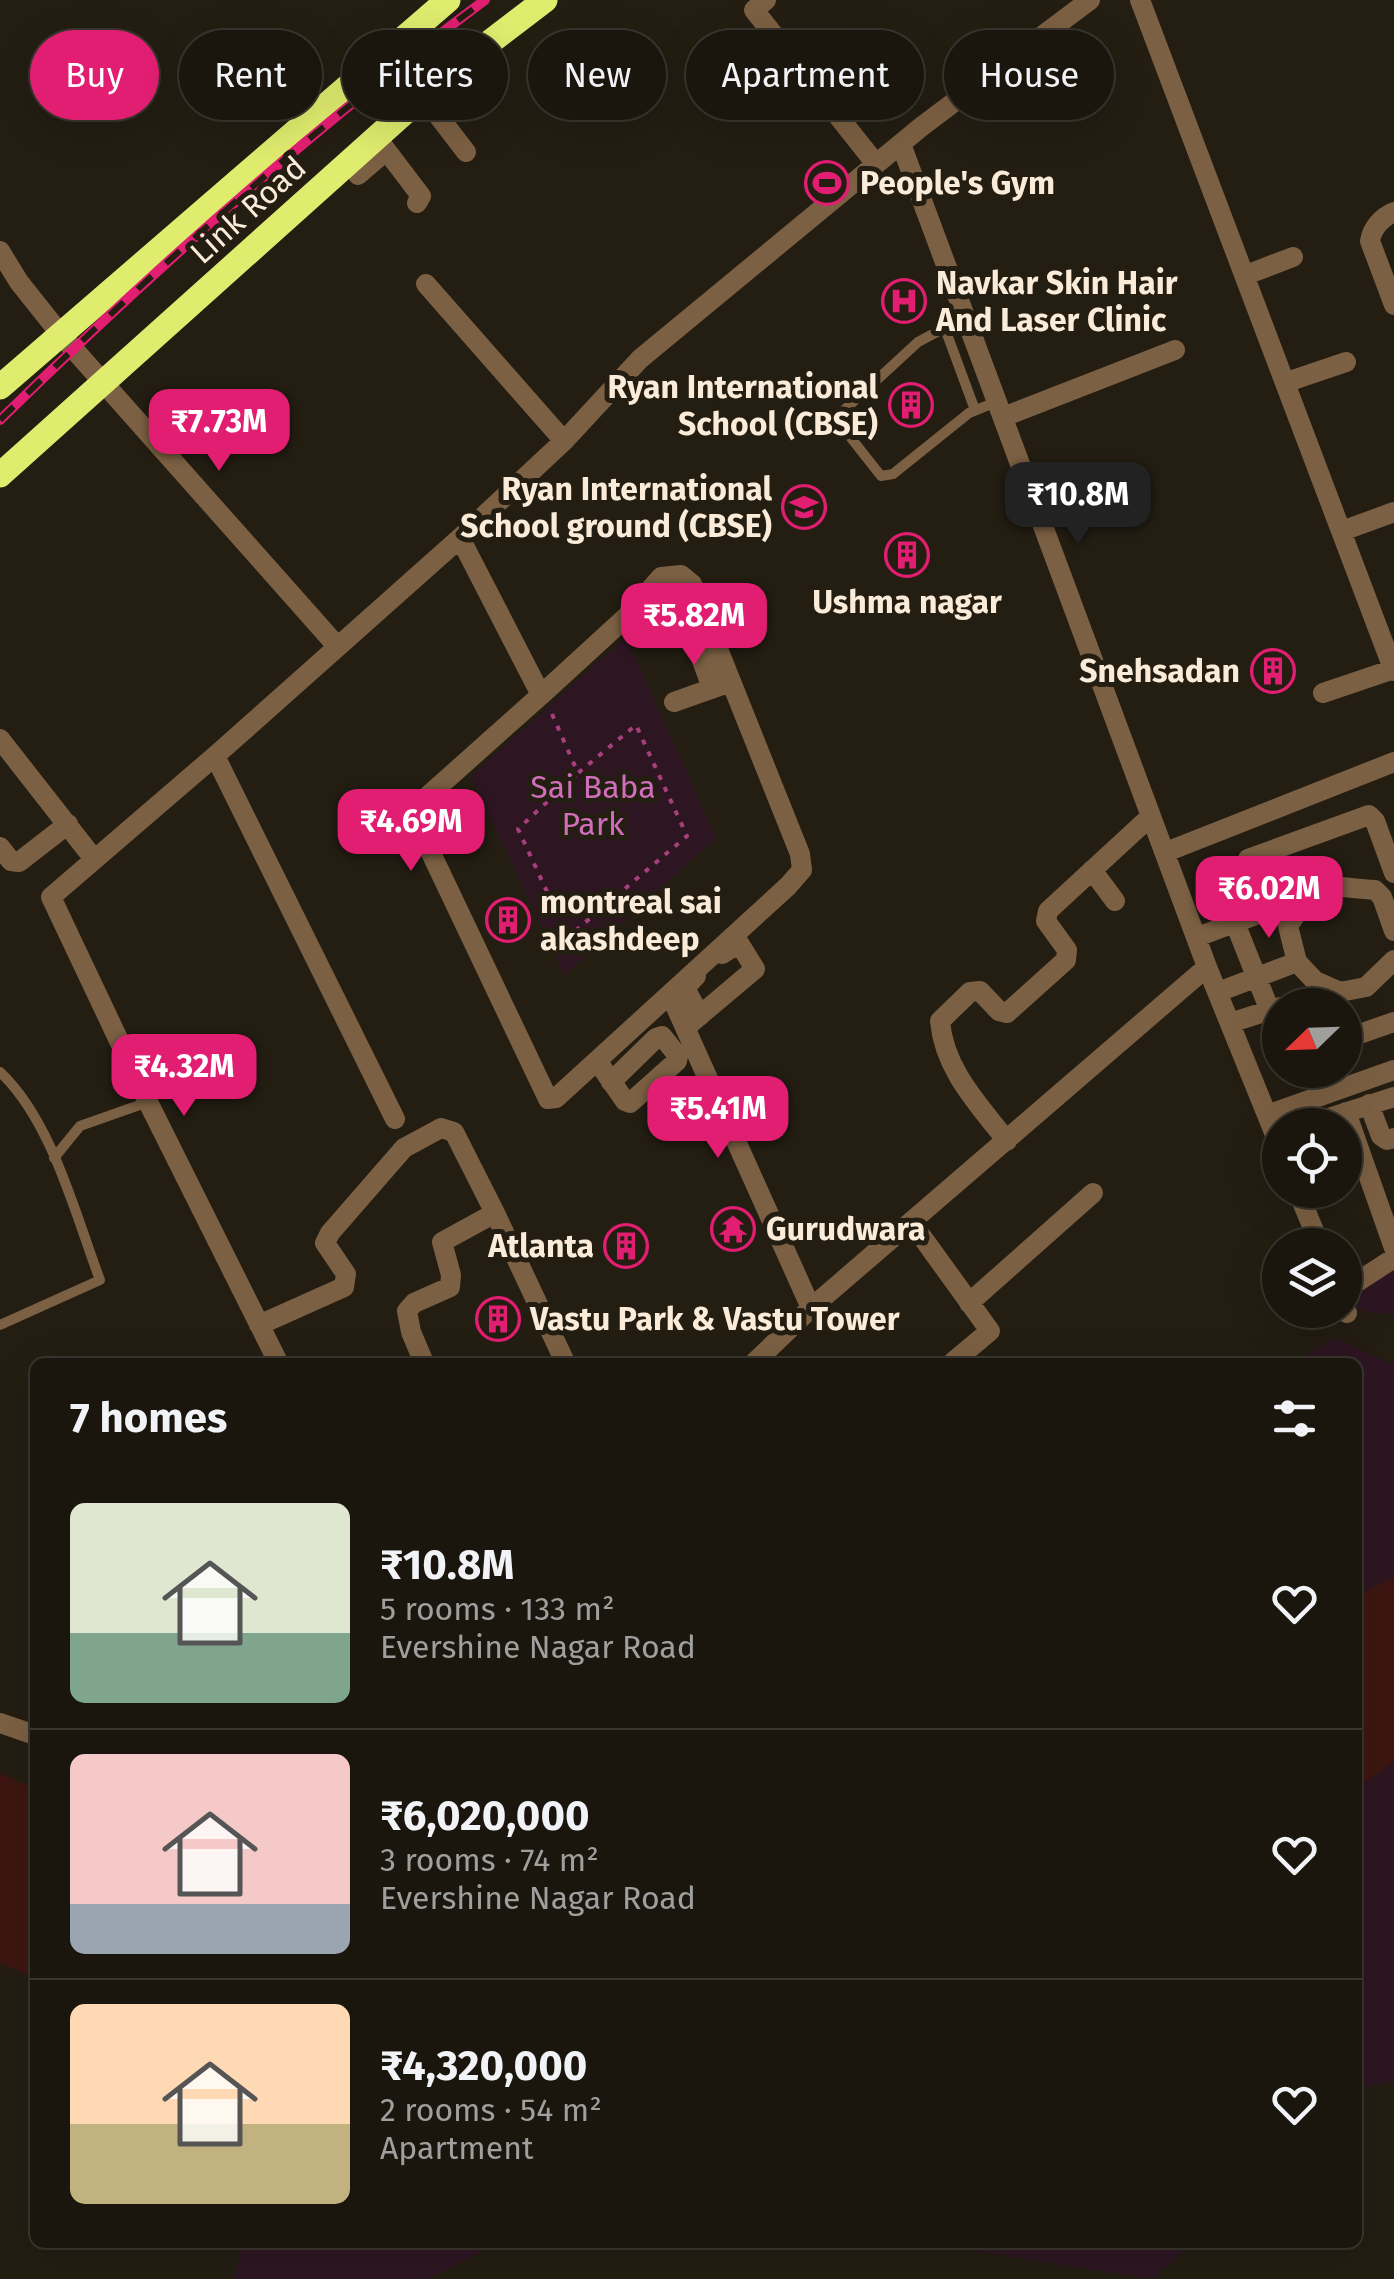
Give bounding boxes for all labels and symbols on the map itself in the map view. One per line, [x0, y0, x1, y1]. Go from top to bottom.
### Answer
street label: Link Road [182, 148, 314, 272]
sports icon: People's Gym [804, 160, 850, 206]
place label: People's Gym [860, 164, 1055, 202]
place label: Navkar Skin Hair And Laser Clinic [935, 264, 1178, 339]
hospital icon: Navkar Skin Hair And Laser Clinic [881, 278, 927, 324]
place label: Ryan International School (CBSE) [607, 368, 878, 443]
building icon: Ryan International School (CBSE) [888, 382, 934, 428]
pin: ₹7.73M [138, 389, 300, 474]
pin: ₹10.8M [997, 462, 1159, 547]
place label: Ryan International School ground (CBSE) [460, 470, 772, 545]
school or university icon: Ryan International School ground (CBSE) [781, 484, 827, 530]
building icon: Ushma nagar [884, 532, 930, 578]
pin: ₹5.82M [613, 583, 775, 668]
place label: Ushma nagar [812, 583, 1002, 621]
building icon: Snehsadan [1250, 648, 1296, 694]
place label: Snehsadan [1079, 652, 1240, 690]
park label: Sai Baba Park [530, 768, 656, 843]
pin: ₹4.69M [330, 789, 492, 874]
pin: ₹6.02M [1188, 856, 1350, 941]
place label: montreal sai akashdeep [540, 883, 722, 958]
building icon: montreal sai akashdeep [485, 897, 531, 943]
north arrow [1262, 988, 1362, 1088]
pin: ₹4.32M [103, 1034, 265, 1119]
pin: ₹5.41M [637, 1076, 799, 1161]
temple icon: Gurudwara [710, 1206, 756, 1252]
place label: Gurudwara [766, 1210, 926, 1248]
building icon: Atlanta [603, 1223, 649, 1269]
place label: Atlanta [487, 1227, 594, 1265]
building icon: Vastu Park & Vastu Tower [475, 1296, 521, 1342]
place label: Vastu Park & Vastu Tower [529, 1300, 900, 1338]

